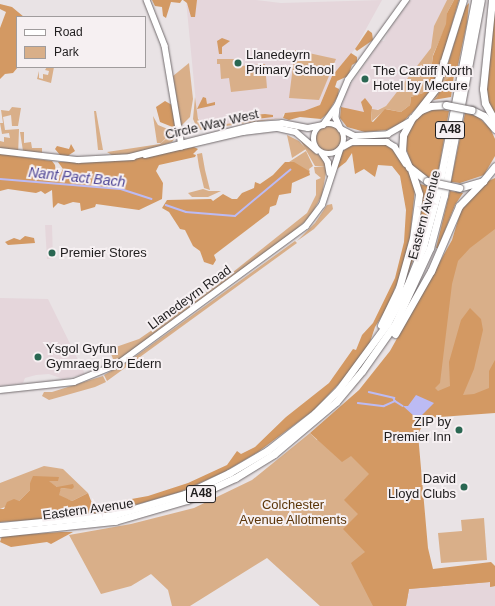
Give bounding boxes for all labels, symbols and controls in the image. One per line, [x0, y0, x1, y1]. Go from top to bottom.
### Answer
legend [16, 16, 146, 68]
text: Road [54, 25, 83, 39]
text: Park [54, 45, 79, 59]
place label: Llanedeyrn Primary School [246, 48, 334, 79]
marker: Llanedeyrn Primary School [233, 58, 243, 68]
place label: The Cardiff North Hotel by Mecure [373, 64, 472, 95]
marker: The Cardiff North Hotel by Mecure [360, 74, 370, 84]
street label: Circle Way West [164, 107, 260, 143]
road number: A48 [434, 120, 466, 140]
water label: Nant Pact Bach [28, 164, 126, 190]
street label: Eastern Avenue [406, 168, 444, 262]
place label: Premier Stores [60, 245, 147, 261]
marker: Premier Stores [47, 248, 57, 258]
street label: Llanedeyrn Road [145, 263, 235, 333]
place label: Ysgol Gyfun Gymraeg Bro Edern [46, 342, 162, 373]
marker: Ysgol Gyfun Gymraeg Bro Edern [33, 352, 43, 362]
place label: ZIP by Premier Inn [384, 415, 451, 446]
marker: ZIP by Premier Inn [454, 425, 464, 435]
place label: David Lloyd Clubs [388, 472, 456, 503]
marker: David Lloyd Clubs [459, 482, 469, 492]
road number: A48 [185, 484, 217, 504]
street label: Eastern Avenue [41, 496, 135, 524]
park label: Colchester Avenue Allotments [239, 498, 347, 529]

